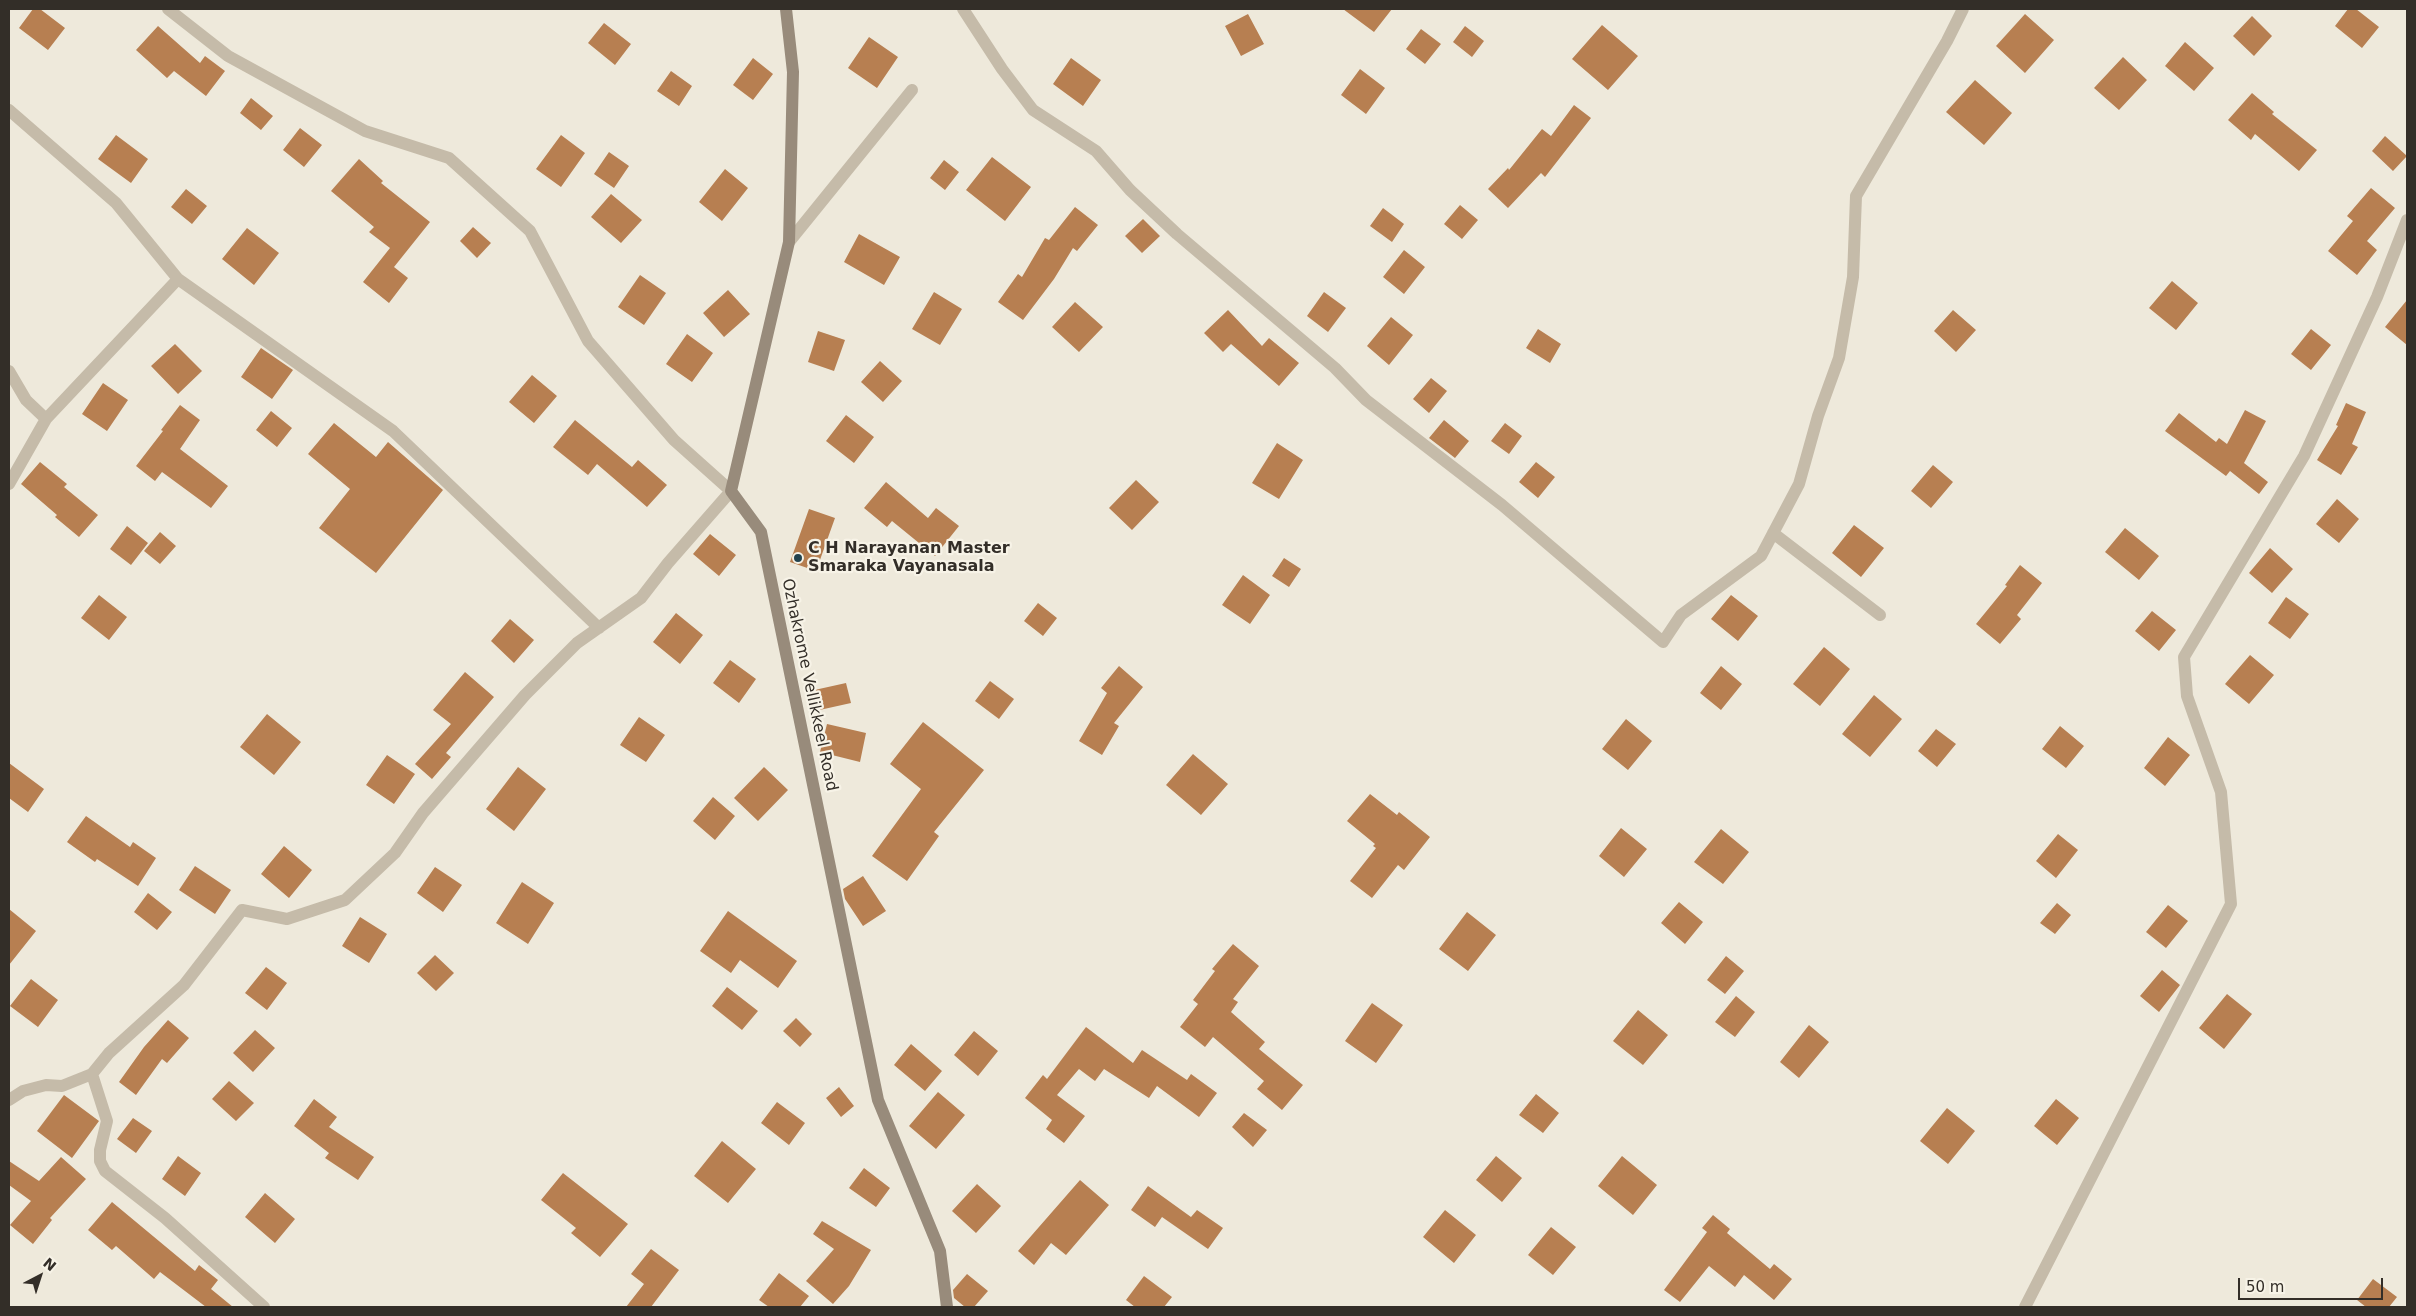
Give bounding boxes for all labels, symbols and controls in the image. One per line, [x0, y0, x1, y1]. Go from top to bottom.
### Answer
place label: C H Narayanan Master Smaraka Vayanasala [808, 539, 1010, 577]
marker: C H Narayanan Master Smaraka Vayanasala [792, 552, 804, 564]
street label: Ozhakrome Vellikkeel Road [777, 577, 841, 793]
north arrow [15, 1251, 65, 1301]
text: N [40, 1255, 59, 1274]
scale bar [2241, 1268, 2386, 1300]
text: 50 m [2246, 1278, 2284, 1296]

